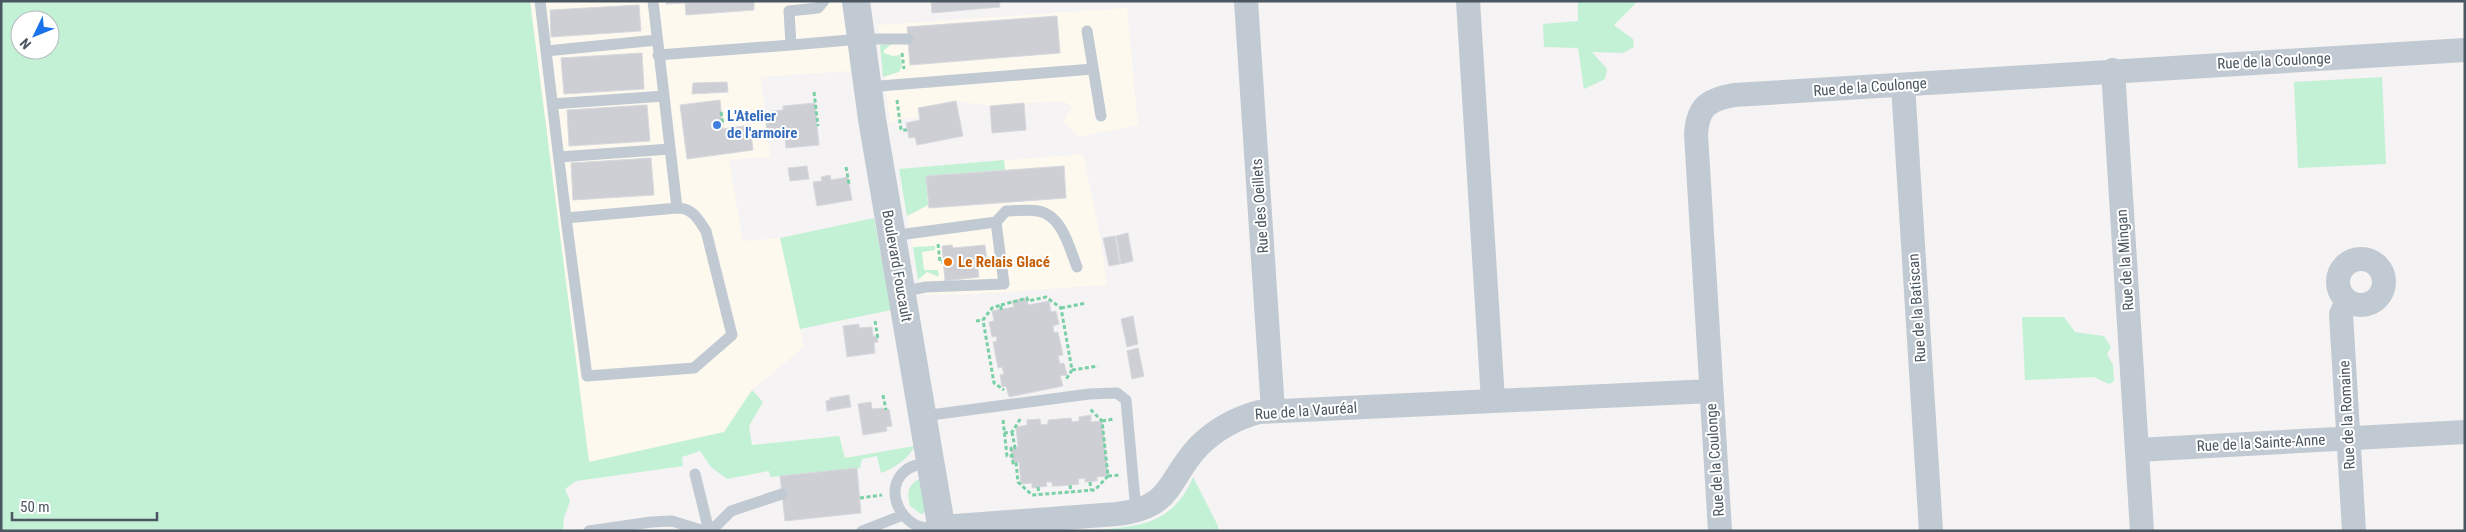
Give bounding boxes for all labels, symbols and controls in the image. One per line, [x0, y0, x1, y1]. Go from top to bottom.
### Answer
north arrow [10, 10, 60, 60]
text: N [17, 35, 34, 52]
street label: Rue de la Coulonge [2217, 49, 2331, 73]
street label: Rue de la Coulonge [1813, 74, 1927, 100]
place label: L'Atelier de l'armoire [727, 107, 797, 142]
marker: L'Atelier de l'armoire [711, 119, 723, 131]
street label: Rue des Oeillets [1248, 158, 1272, 254]
street label: Boulevard Foucault [878, 209, 916, 323]
street label: Rue de la Mingan [2112, 209, 2138, 311]
place label: Le Relais Glacé [958, 253, 1050, 271]
street label: Rue de la Batiscan [1904, 253, 1930, 363]
marker: Le Relais Glacé [942, 256, 954, 268]
street label: Rue de la Romaine [2335, 360, 2359, 470]
street label: Rue de la Vauréal [1254, 398, 1358, 424]
street label: Rue de la Coulonge [1702, 403, 1728, 517]
street label: Rue de la Sainte-Anne [2196, 431, 2326, 455]
scale bar [12, 490, 158, 522]
text: 50 m [20, 498, 50, 516]

